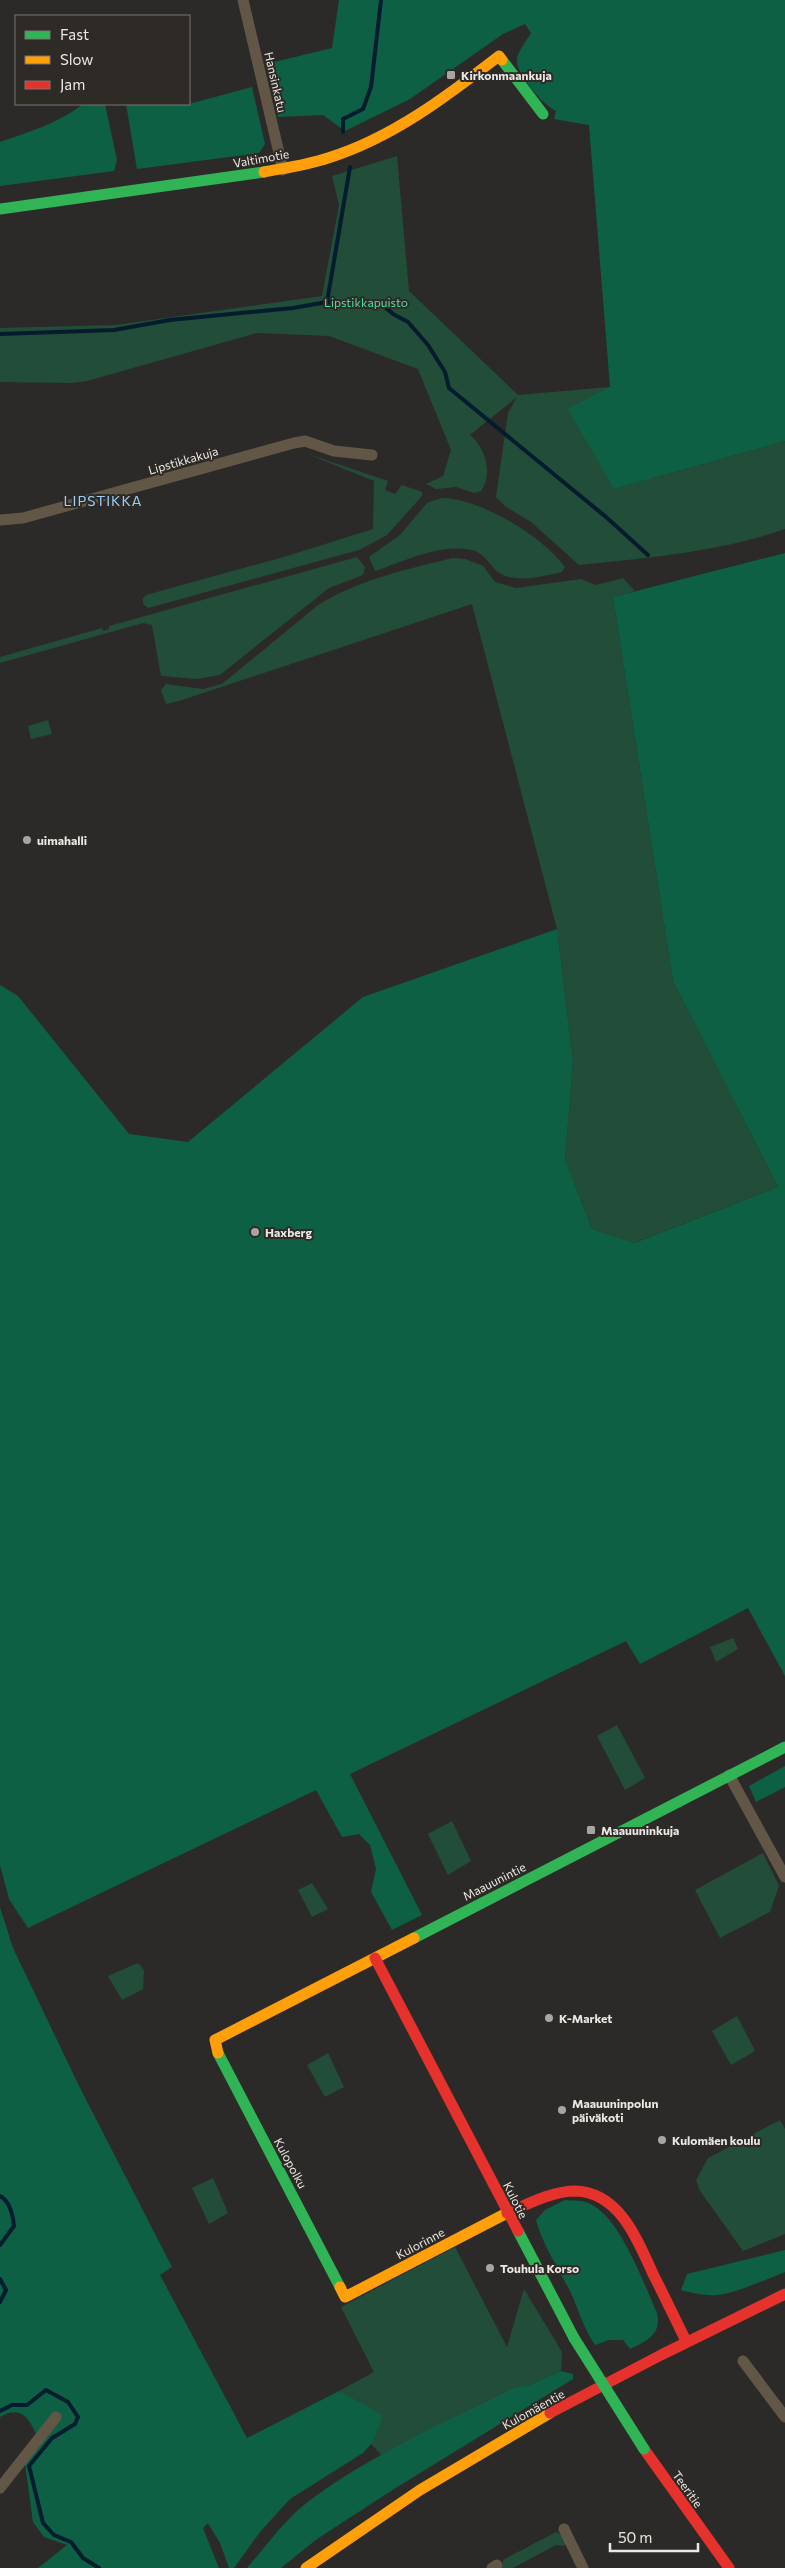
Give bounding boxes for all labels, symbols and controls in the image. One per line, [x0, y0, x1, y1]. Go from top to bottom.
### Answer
legend [15, 15, 190, 105]
text: Fast [60, 25, 89, 43]
text: Slow [60, 50, 93, 68]
street label: Hansinkatu [262, 50, 290, 114]
place label: Kirkonmaankuja [461, 68, 552, 82]
marker: Kirkonmaankuja [445, 69, 457, 81]
text: Jam [60, 75, 85, 93]
street label: Valtimotie [232, 146, 290, 170]
park label: Lipstikkapuisto [324, 295, 408, 309]
street label: Lipstikkakuja [146, 443, 220, 477]
district label: LIPSTIKKA [63, 492, 143, 509]
place label: uimahalli [37, 833, 87, 847]
marker: uimahalli [21, 834, 33, 846]
place label: Haxberg [265, 1225, 313, 1239]
marker: Haxberg [249, 1226, 261, 1238]
place label: Maauuninkuja [601, 1823, 679, 1837]
marker: Maauuninkuja [585, 1824, 597, 1836]
street label: Maauunintie [460, 1859, 528, 1903]
place label: K-Market [559, 2011, 612, 2025]
marker: K-Market [543, 2012, 555, 2024]
place label: Maauuninpolun päiväkoti [572, 2096, 658, 2124]
marker: Maauuninpolun päiväkoti [556, 2104, 568, 2116]
place label: Kulomäen koulu [672, 2133, 761, 2147]
marker: Kulomäen koulu [656, 2134, 668, 2146]
street label: Kulopolku [272, 2135, 310, 2191]
street label: Kulotie [501, 2179, 531, 2221]
street label: Kulorinne [393, 2224, 447, 2262]
place label: Touhula Korso [500, 2261, 579, 2275]
marker: Touhula Korso [484, 2262, 496, 2274]
street label: Kulomäentie [499, 2386, 567, 2432]
street label: Teeritie [670, 2468, 706, 2510]
scale bar [610, 2520, 698, 2552]
text: 50 m [618, 2528, 652, 2546]

